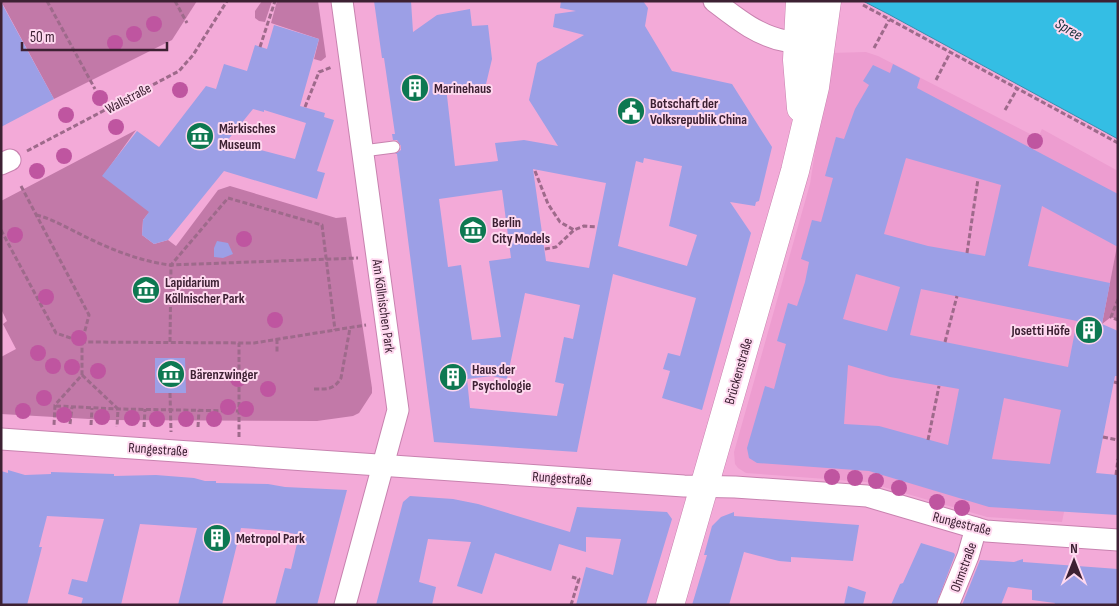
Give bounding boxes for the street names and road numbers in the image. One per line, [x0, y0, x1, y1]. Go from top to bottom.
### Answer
street label: Wallstraße [102, 79, 154, 118]
street label: Am Köllnischen Park [368, 257, 399, 354]
street label: Brückenstraße [721, 336, 756, 406]
street label: Rungestraße [128, 439, 188, 460]
street label: Rungestraße [532, 468, 592, 489]
street label: Rungestraße [931, 508, 993, 539]
street label: Ohmstraße [947, 540, 980, 594]

